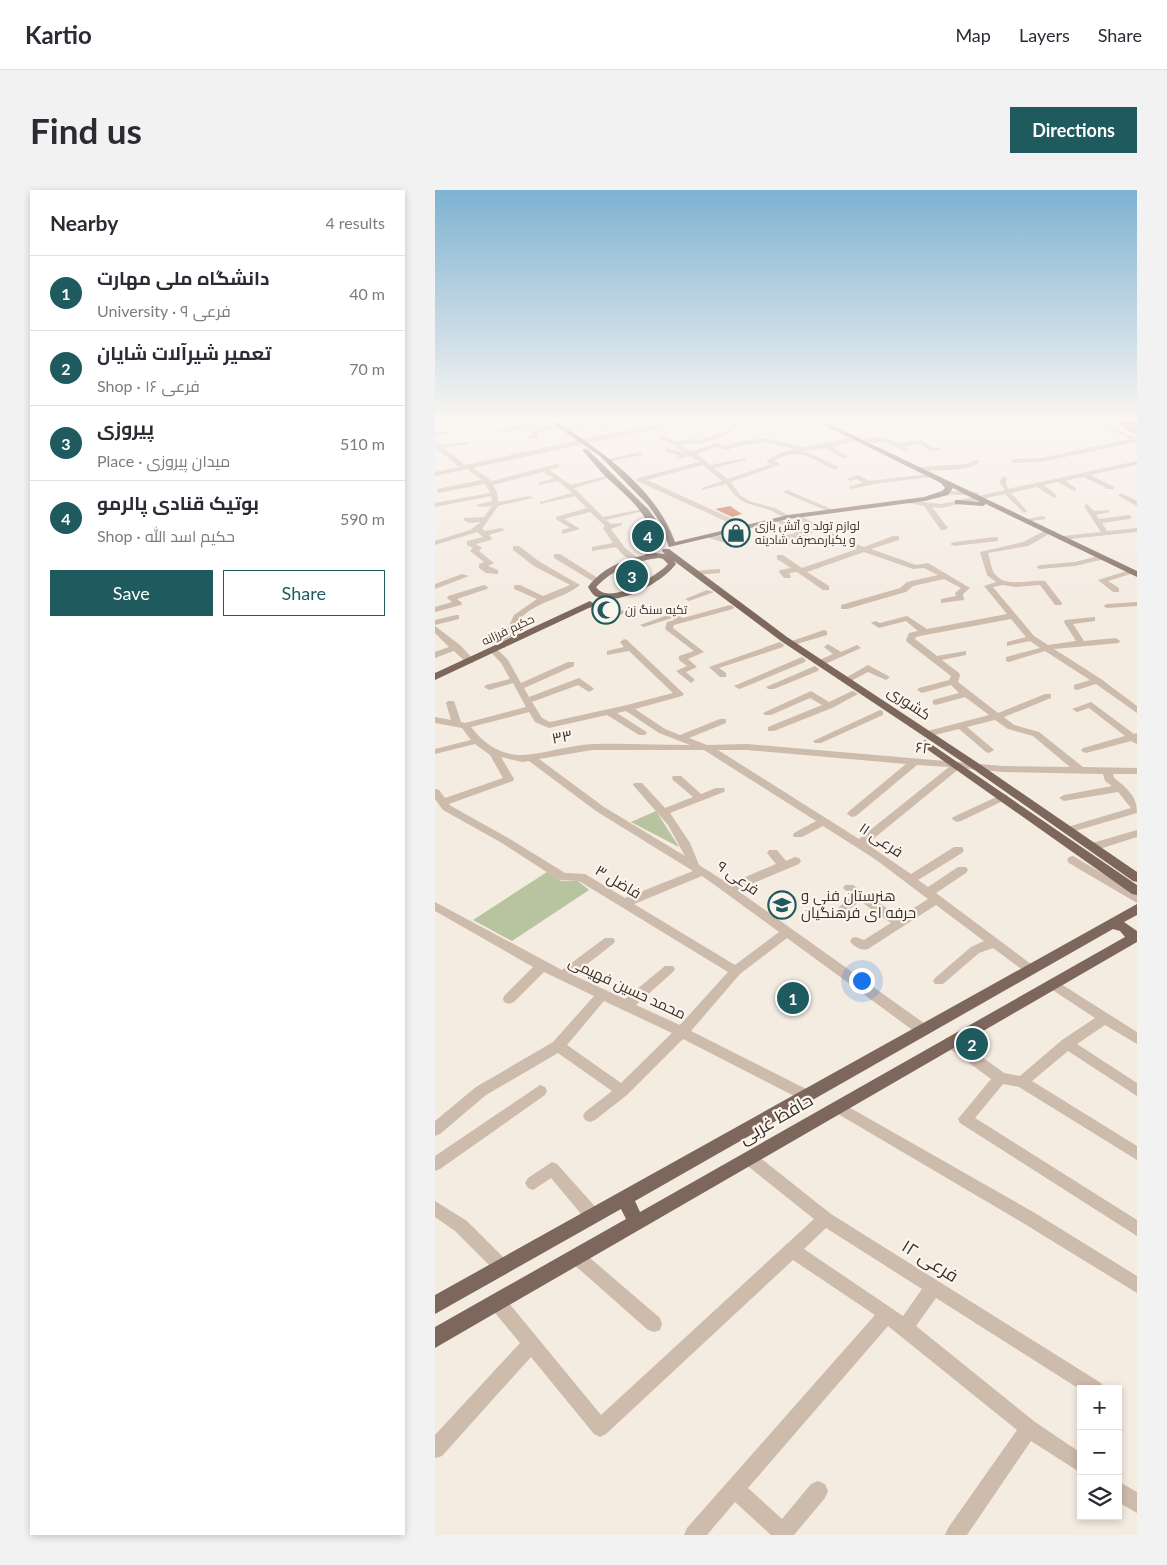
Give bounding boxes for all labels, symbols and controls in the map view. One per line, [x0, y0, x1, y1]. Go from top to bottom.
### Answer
text: Kartio [25, 20, 92, 49]
text: Map [955, 24, 991, 46]
text: Layers [1019, 24, 1070, 46]
text: Share [1098, 24, 1142, 46]
button: Directions [1010, 107, 1137, 153]
text: Find us [30, 109, 142, 151]
text: Nearby [50, 210, 118, 235]
text: 4 results [325, 213, 385, 232]
text: دانشگاه ملی مهارت [97, 266, 269, 289]
text: 1 [61, 284, 71, 303]
text: 40 m [349, 284, 385, 303]
text: University · فرعی ۹ [97, 301, 231, 320]
text: تعمیر شیرآلات شایان [97, 341, 271, 364]
text: 2 [61, 359, 71, 378]
text: 70 m [349, 359, 385, 378]
text: Shop · فرعی ۱۶ [97, 376, 200, 395]
text: پیروزی [97, 416, 154, 439]
text: 3 [61, 434, 71, 453]
text: 510 m [340, 434, 385, 453]
text: Place · میدان پیروزی [97, 451, 230, 470]
text: بوتیک قنادی پالرمو [97, 491, 259, 514]
text: 4 [61, 509, 71, 528]
text: 590 m [340, 509, 385, 528]
pin: 4 [632, 517, 664, 555]
shop icon: لوازم تولد و آتش بازی و یکبارمصرف شادینه [721, 518, 751, 548]
place label: لوازم تولد و آتش بازی و یکبارمصرف شادینه [755, 518, 860, 547]
text: Shop · حکیم اسد الله [97, 526, 235, 545]
pin: 3 [616, 557, 648, 595]
button: Save [50, 570, 213, 616]
button: Share [223, 570, 385, 616]
mosque icon: تکیه سنگ زن [591, 595, 621, 625]
place label: تکیه سنگ زن [625, 602, 688, 617]
street label: حکیم فرزانه [479, 611, 537, 649]
street label: کشوری [883, 681, 935, 725]
street label: ۳۳ [550, 725, 573, 747]
street label: ۶۲ [915, 737, 932, 757]
street label: فرعی ۱۱ [855, 818, 907, 862]
street label: فرعی ۹ [713, 856, 763, 900]
street label: فاضل ۳ [591, 860, 645, 904]
place label: هنرستان فنی و حرفه ای فرهنگیان [801, 886, 916, 923]
school or university icon: هنرستان فنی و حرفه ای فرهنگیان [767, 890, 797, 920]
street label: محمد حسین فهیمی [565, 952, 689, 1024]
your location [849, 968, 875, 994]
pin: 1 [777, 979, 809, 1017]
pin: 2 [956, 1025, 988, 1063]
street label: حافظ غربی [735, 1088, 817, 1149]
street label: فرعی ۱۲ [898, 1234, 963, 1287]
map controls [1077, 1385, 1122, 1520]
button: + [1077, 1385, 1122, 1430]
button: − [1077, 1430, 1122, 1475]
button: layers [1077, 1475, 1122, 1520]

